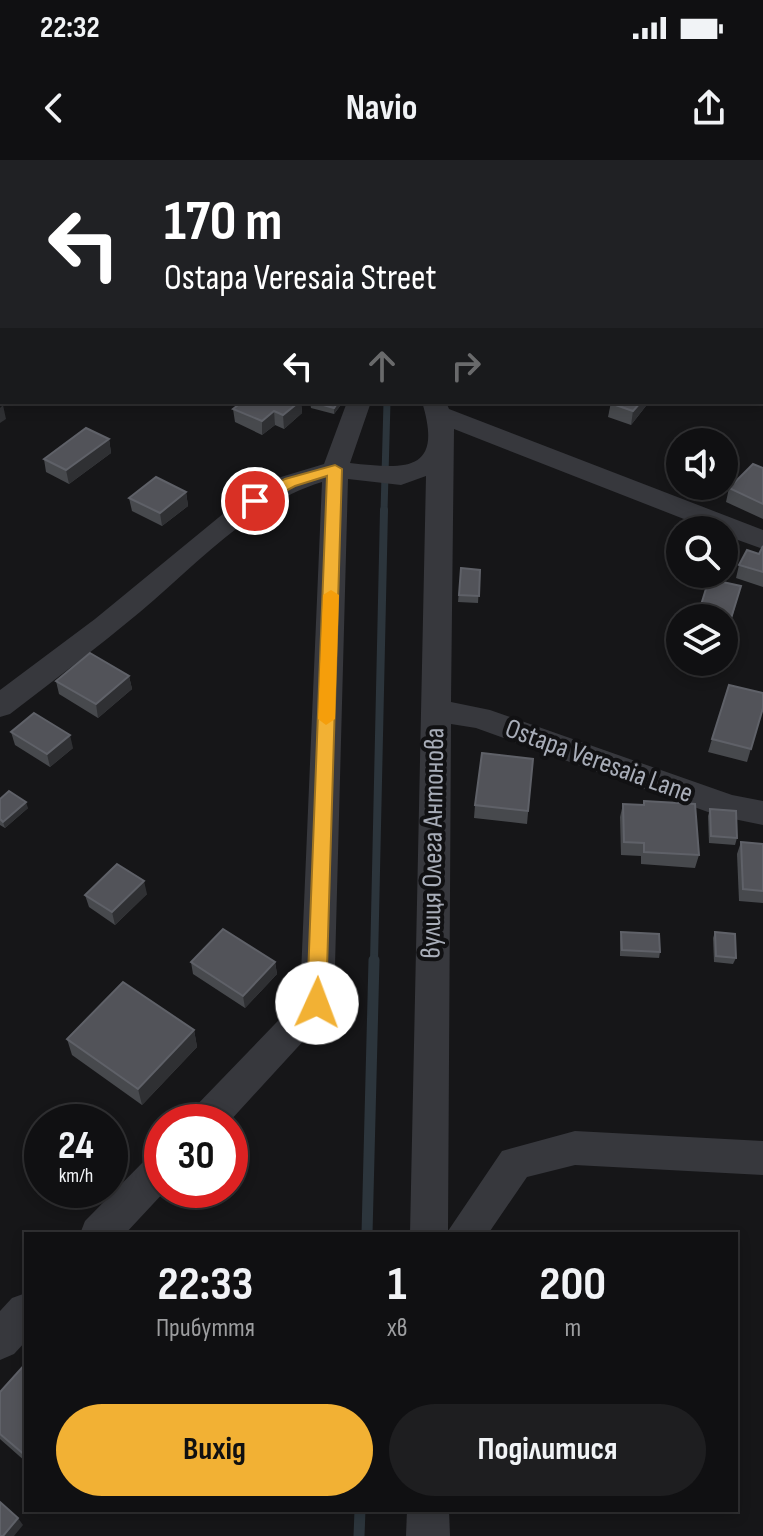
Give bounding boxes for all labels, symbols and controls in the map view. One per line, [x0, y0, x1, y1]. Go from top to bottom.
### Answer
text: 22:32 [40, 10, 100, 46]
icon: back [32, 86, 76, 130]
icon: share [687, 86, 731, 130]
text: Navio [346, 87, 417, 130]
text: 170 m [164, 189, 282, 256]
icon: left [32, 192, 136, 296]
text: Ostapa Veresaia Street [164, 257, 436, 300]
icon: left [276, 344, 320, 388]
icon: ahead [360, 344, 404, 388]
icon: right [444, 344, 488, 388]
map controls [666, 428, 738, 676]
button: sound [666, 428, 738, 500]
pin [221, 467, 289, 535]
icon: arrive [233, 479, 277, 523]
button: search [666, 516, 738, 588]
button: layers [666, 604, 738, 676]
street label: Ostapa Veresaia Lane [501, 712, 697, 810]
street label: вулиця Олега Антонова [414, 727, 452, 959]
position arrow [275, 961, 359, 1045]
speed limit sign: 30 [144, 1104, 248, 1208]
text: 24 [58, 1122, 94, 1170]
text: km/h [59, 1164, 93, 1188]
text: 22:33 [158, 1256, 253, 1313]
text: 1 [388, 1256, 407, 1313]
text: 200 [539, 1256, 606, 1313]
text: Прибуття [156, 1313, 255, 1344]
text: хв [387, 1313, 407, 1344]
text: m [564, 1313, 581, 1344]
button: Вихід [56, 1404, 373, 1496]
button: Поділитися [389, 1404, 706, 1496]

